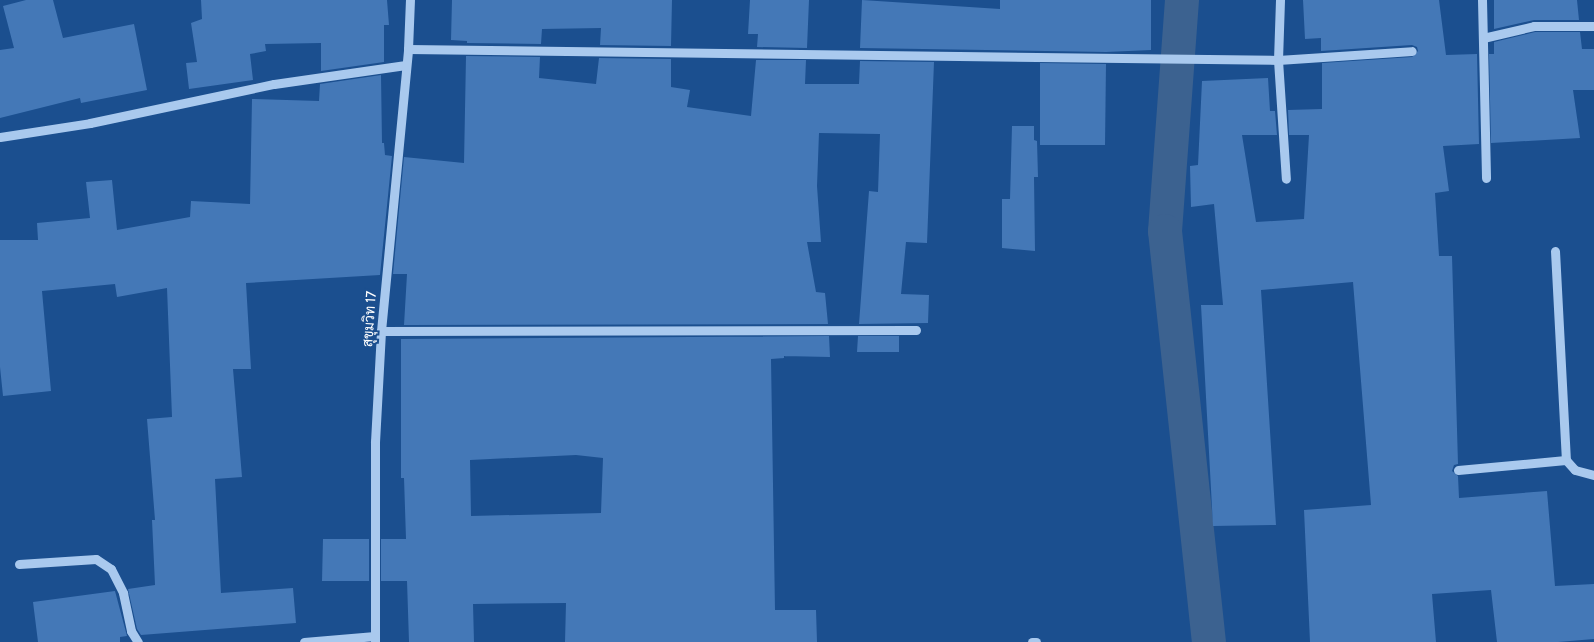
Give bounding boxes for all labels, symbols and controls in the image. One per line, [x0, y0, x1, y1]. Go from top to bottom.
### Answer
street label: สุขุมวิท 17 [359, 290, 379, 348]

